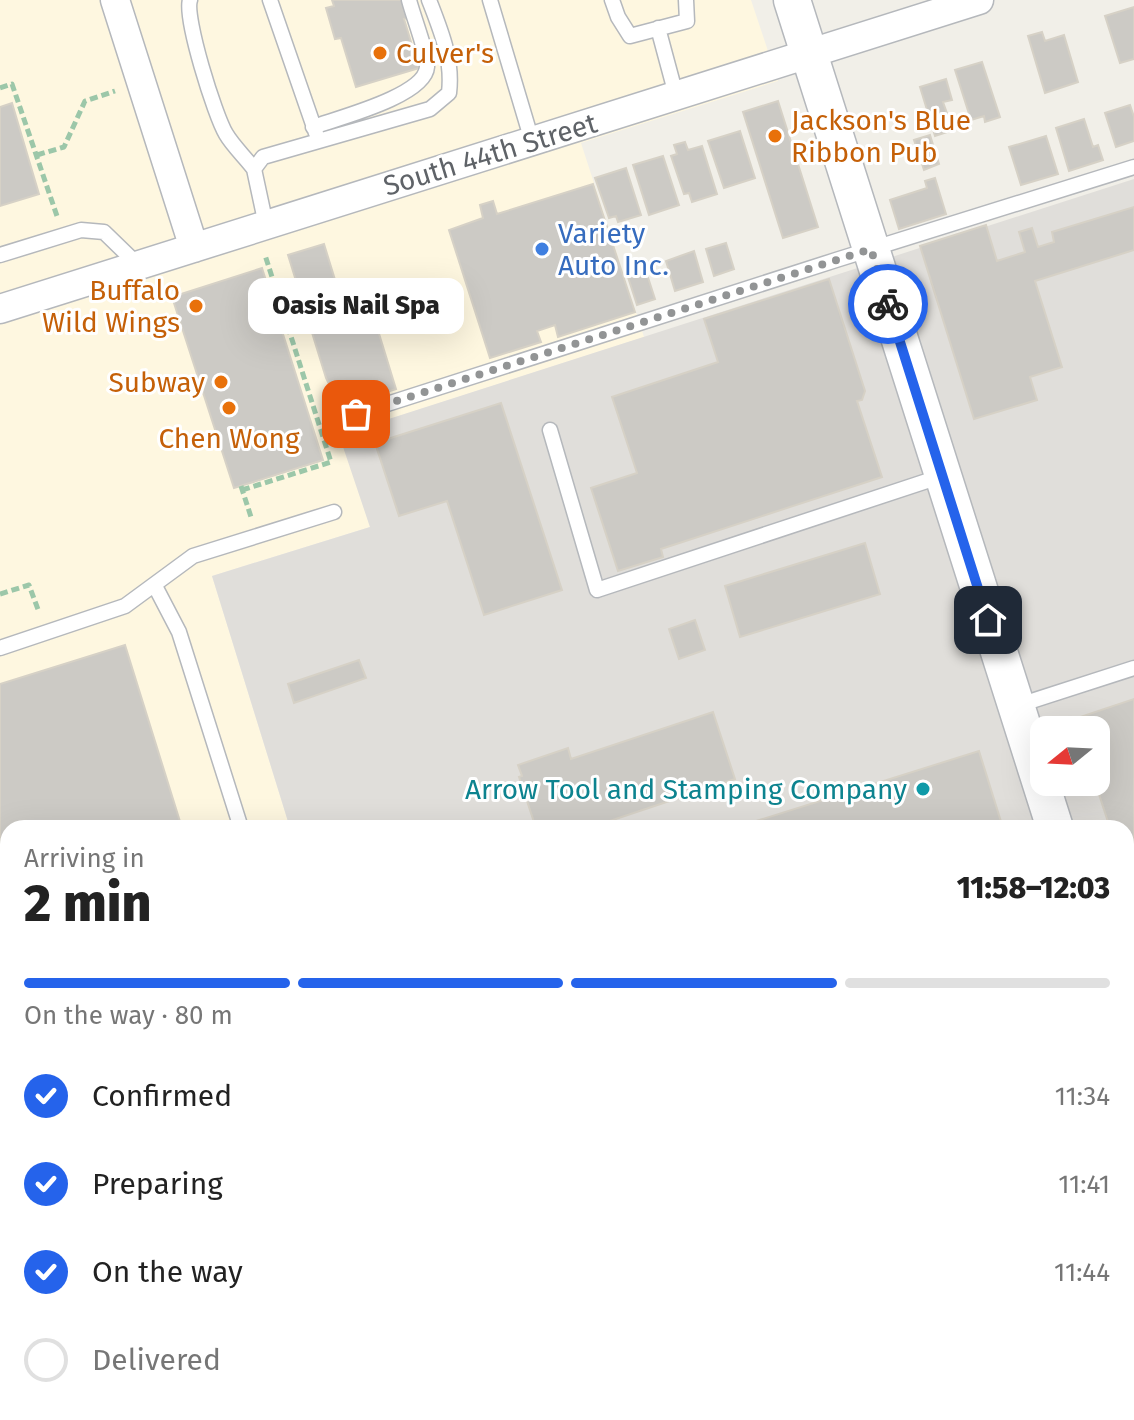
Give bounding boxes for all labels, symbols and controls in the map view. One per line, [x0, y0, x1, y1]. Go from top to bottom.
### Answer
place label: Culver's [396, 37, 494, 70]
marker: Culver's [371, 44, 389, 62]
place label: Jackson's Blue Ribbon Pub [791, 104, 971, 169]
street label: South 44th Street [379, 106, 602, 203]
marker: Jackson's Blue Ribbon Pub [766, 127, 784, 145]
place label: Variety Auto Inc. [558, 217, 669, 282]
marker: Variety Auto Inc. [533, 240, 551, 258]
courier [848, 264, 928, 344]
place label: Buffalo Wild Wings [42, 274, 180, 339]
callout: Oasis Nail Spa [248, 278, 464, 334]
icon: bike [866, 282, 910, 326]
text: Oasis Nail Spa [272, 290, 440, 321]
marker: Buffalo Wild Wings [187, 297, 205, 315]
place label: Subway [108, 366, 205, 399]
marker: Subway [212, 373, 230, 391]
pin [322, 380, 390, 448]
icon: bag [334, 392, 378, 436]
marker: Chen Wong [220, 399, 238, 417]
place label: Chen Wong [158, 422, 300, 455]
pin [954, 586, 1022, 654]
icon: home [966, 598, 1010, 642]
north arrow [1030, 716, 1110, 796]
map controls [1030, 716, 1110, 796]
place label: Arrow Tool and Stamping Company [465, 773, 907, 806]
marker: Arrow Tool and Stamping Company [914, 780, 932, 798]
text: Arriving in [24, 843, 145, 874]
text: 11:58–12:03 [957, 870, 1110, 906]
text: 2 min [24, 872, 151, 935]
text: On the way · 80 m [24, 1000, 233, 1031]
icon: check [24, 1074, 68, 1118]
text: Confirmed [92, 1078, 232, 1114]
text: 11:34 [1055, 1081, 1110, 1112]
icon: check [24, 1162, 68, 1206]
text: Preparing [92, 1166, 223, 1202]
text: 11:41 [1058, 1169, 1110, 1200]
icon: check [24, 1250, 68, 1294]
text: On the way [92, 1254, 243, 1290]
text: 11:44 [1054, 1257, 1110, 1288]
text: Delivered [92, 1342, 221, 1378]

